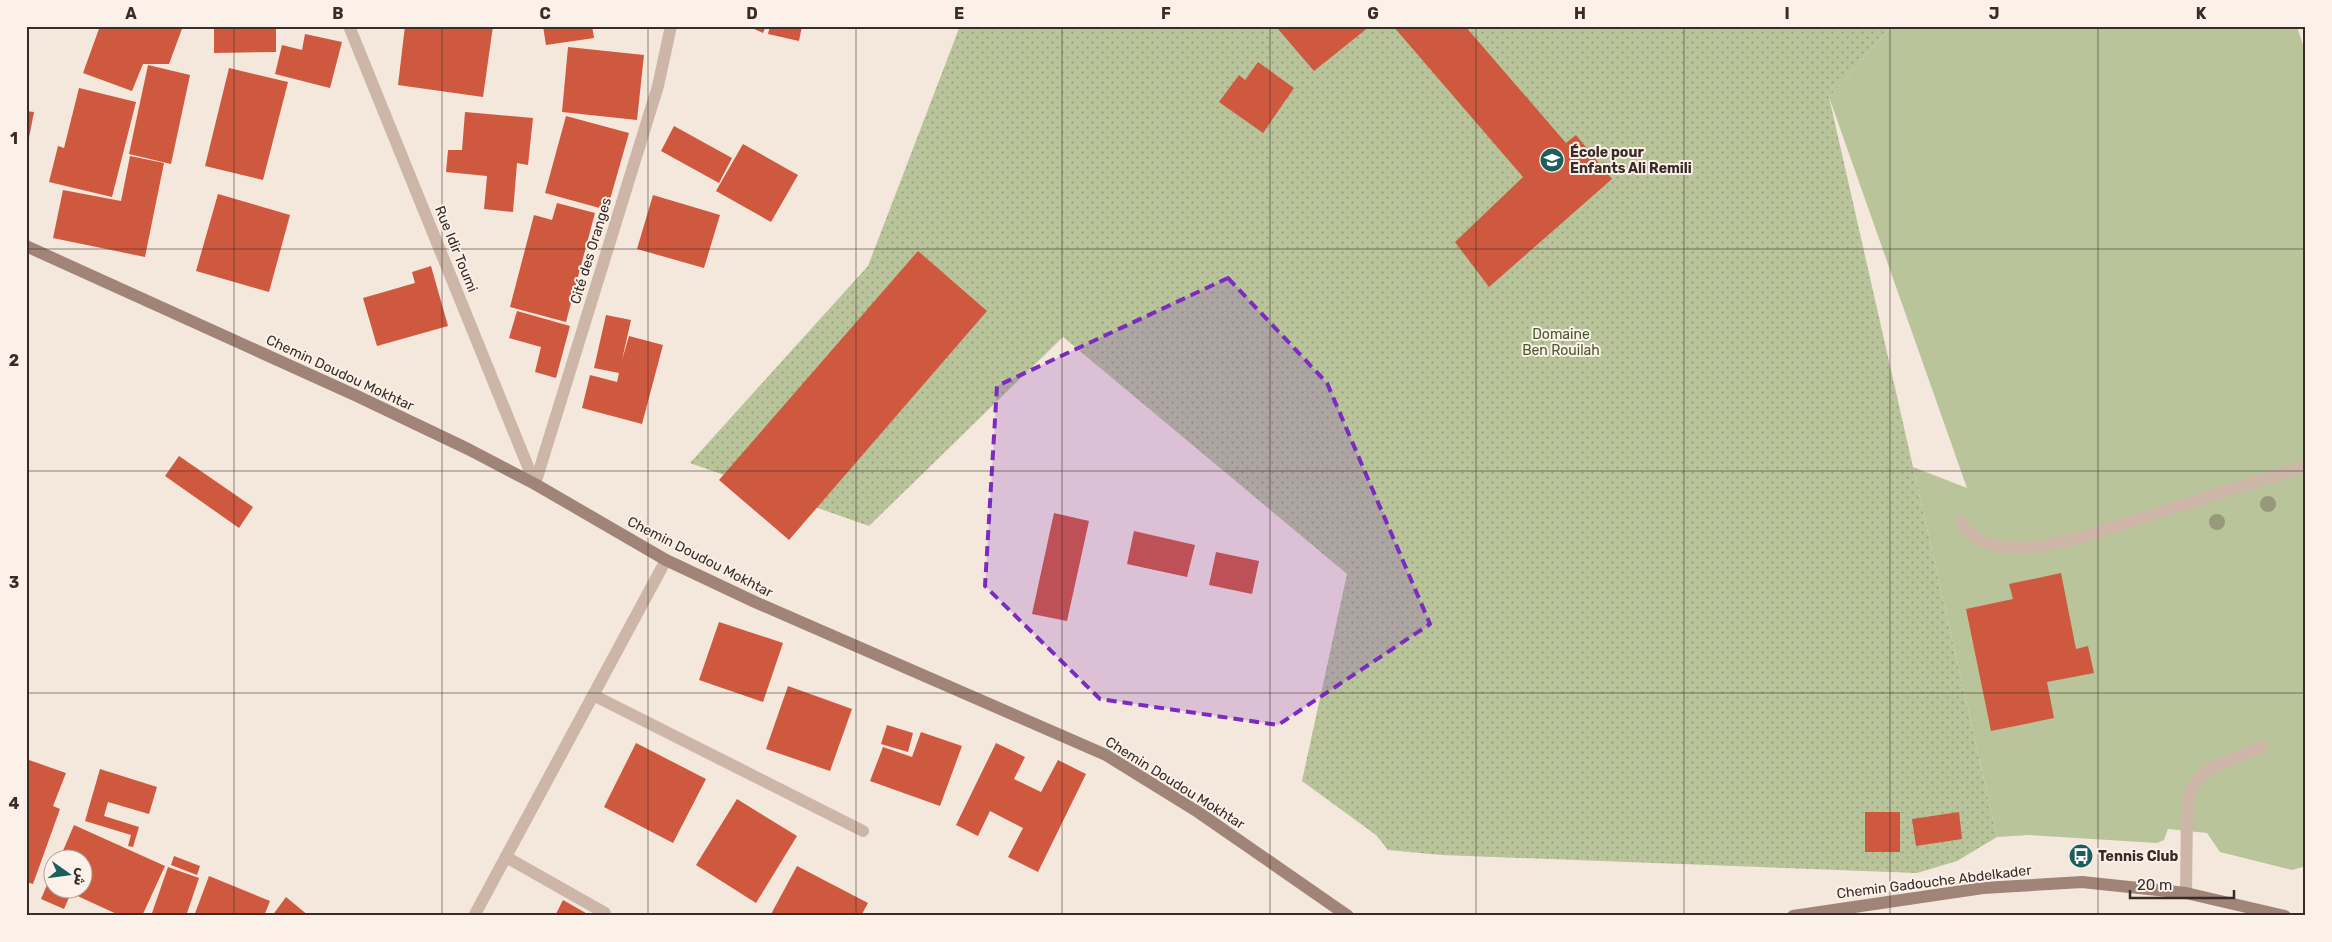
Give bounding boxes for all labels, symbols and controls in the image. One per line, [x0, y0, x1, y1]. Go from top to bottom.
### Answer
text: A [125, 4, 137, 23]
text: B [332, 4, 344, 23]
text: C [539, 4, 551, 23]
text: D [746, 4, 758, 23]
text: E [954, 4, 964, 23]
text: F [1161, 4, 1171, 23]
text: G [1367, 4, 1379, 23]
text: H [1574, 4, 1586, 23]
text: I [1784, 4, 1790, 23]
text: J [1989, 4, 1999, 23]
text: K [2196, 4, 2207, 23]
text: 1 [10, 129, 18, 148]
place label: École pour Enfants Ali Remili [1570, 143, 1692, 177]
school or university icon: École pour Enfants Ali Remili [1539, 147, 1565, 173]
street label: Cité des Oranges [567, 196, 615, 306]
street label: Rue Idir Toumi [431, 203, 481, 295]
park label: Domaine Ben Rouilah [1522, 326, 1600, 359]
street label: Chemin Doudou Mokhtar [263, 331, 417, 415]
text: 2 [9, 351, 19, 370]
street label: Chemin Doudou Mokhtar [624, 513, 776, 601]
text: 3 [9, 573, 19, 592]
street label: Chemin Doudou Mokhtar [1102, 733, 1248, 833]
text: 4 [9, 794, 20, 813]
bus stop icon: Tennis Club [2068, 843, 2094, 869]
place label: Tennis Club [2098, 848, 2178, 865]
north arrow [42, 850, 92, 900]
street label: Chemin Gadouche Abdelkader [1836, 862, 2033, 902]
text: ش [70, 866, 91, 888]
scale bar [2130, 867, 2233, 899]
text: 20 m [2137, 876, 2172, 894]

